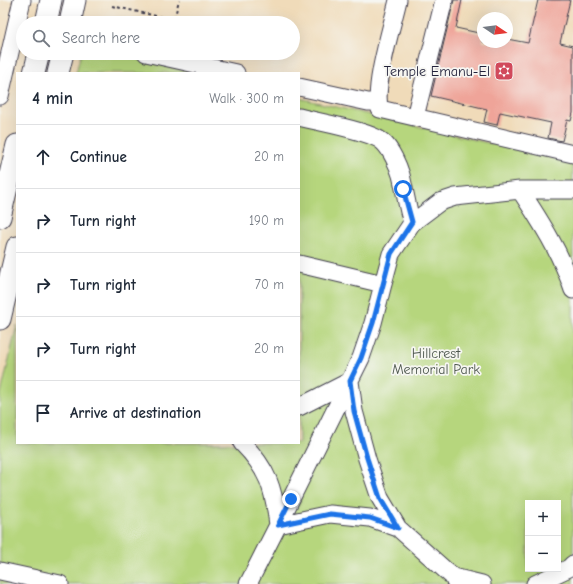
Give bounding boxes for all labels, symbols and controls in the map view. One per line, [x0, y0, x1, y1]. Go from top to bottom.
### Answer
north arrow [477, 12, 513, 48]
search box [16, 16, 300, 60]
icon: search [30, 27, 52, 49]
text: Search here [62, 29, 140, 47]
synagogue icon: Temple Emanu-El [493, 60, 515, 82]
place label: Temple Emanu-El [384, 63, 490, 80]
text: 4 min [32, 89, 73, 108]
text: Walk · 300 m [209, 91, 284, 106]
icon: ahead [32, 146, 54, 168]
text: Continue [70, 148, 127, 166]
text: 20 m [254, 149, 284, 164]
route start [394, 180, 412, 198]
icon: right [32, 210, 54, 232]
text: Turn right [70, 212, 136, 230]
text: 190 m [249, 213, 284, 228]
icon: right [32, 274, 54, 296]
text: Turn right [70, 276, 136, 294]
text: 70 m [255, 277, 284, 292]
icon: right [32, 338, 54, 360]
text: Turn right [70, 340, 136, 358]
text: 20 m [254, 341, 284, 356]
park label: Hillcrest Memorial Park [392, 345, 480, 378]
icon: arrive [32, 402, 54, 424]
text: Arrive at destination [70, 404, 201, 422]
route end [282, 490, 300, 508]
map controls [525, 500, 561, 572]
button: + [525, 500, 561, 536]
button: − [525, 536, 561, 572]

